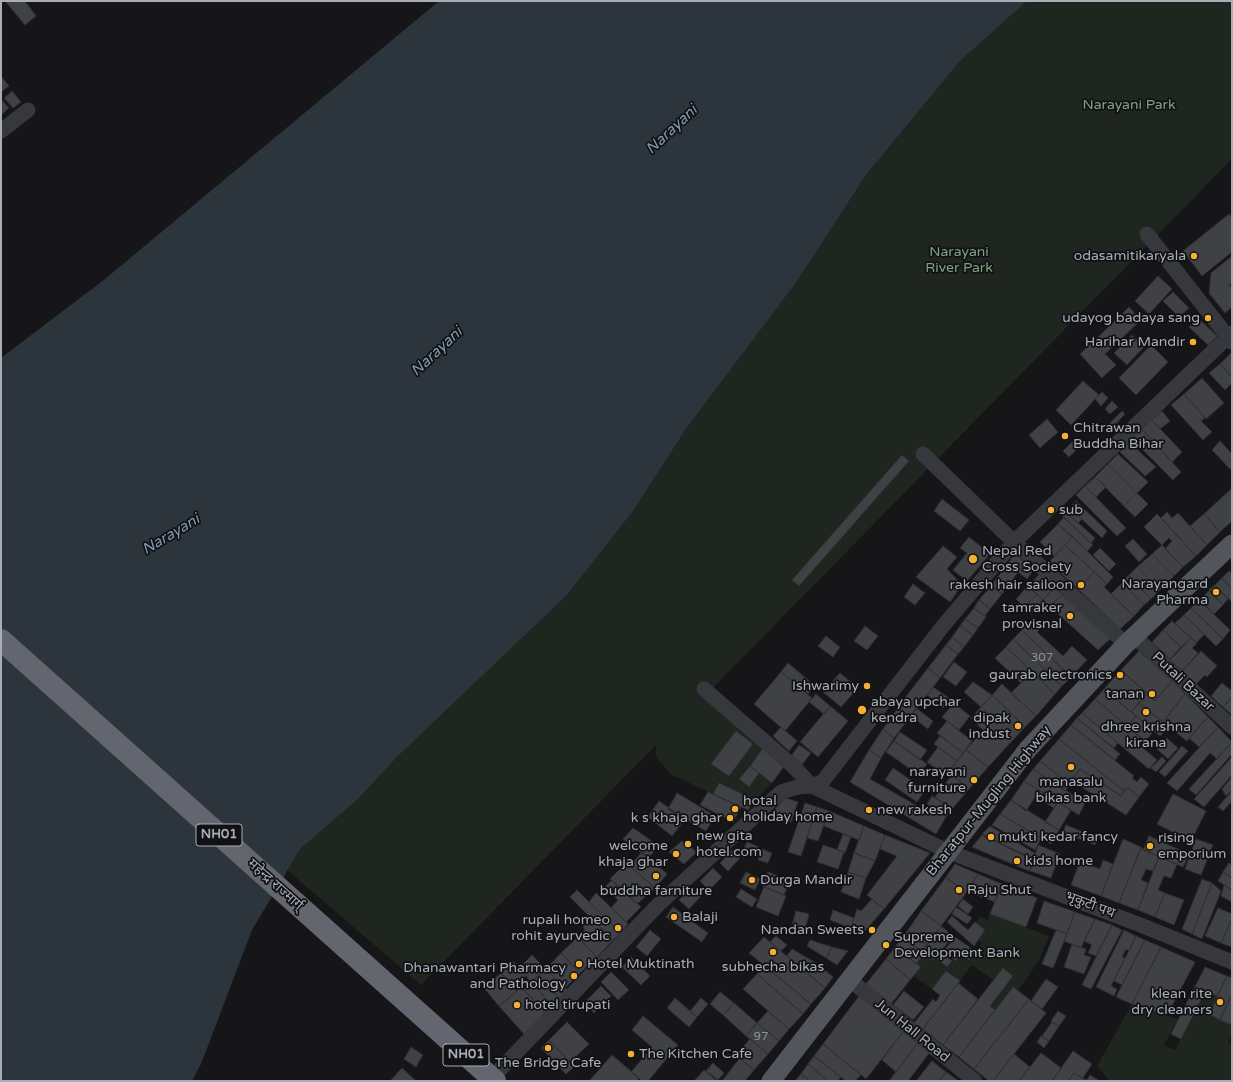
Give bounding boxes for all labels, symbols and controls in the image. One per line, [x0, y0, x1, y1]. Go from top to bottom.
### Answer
park label: Narayani Park [1082, 97, 1176, 113]
water label: Narayani [643, 102, 701, 158]
park label: Narayani River Park [925, 244, 993, 276]
place label: odasamitikaryala [1074, 248, 1186, 264]
marker: odasamitikaryala [1189, 251, 1199, 261]
place label: udayog badaya sang [1062, 310, 1200, 326]
marker: udayog badaya sang [1203, 313, 1213, 323]
water label: Narayani [408, 324, 466, 380]
place label: Harihar Mandir [1085, 334, 1185, 350]
marker: Harihar Mandir [1188, 337, 1198, 347]
place label: Chitrawan Buddha Bihar [1073, 420, 1164, 452]
marker: Chitrawan Buddha Bihar [1060, 431, 1070, 441]
place label: sub [1059, 502, 1083, 518]
marker: sub [1046, 505, 1056, 515]
water label: Narayani [139, 511, 203, 559]
place label: Nepal Red Cross Society [982, 543, 1071, 576]
marker: Nepal Red Cross Society [967, 553, 979, 565]
place label: Narayangard Pharma [1121, 576, 1208, 608]
place label: rakesh hair sailoon [949, 577, 1073, 593]
marker: rakesh hair sailoon [1076, 580, 1086, 590]
marker: Narayangard Pharma [1211, 587, 1221, 597]
place label: tamraker provisnal [1002, 600, 1062, 632]
marker: tamraker provisnal [1065, 611, 1075, 621]
street label: Putali Bazar [1148, 649, 1218, 715]
house number: 307 [1031, 651, 1053, 665]
place label: gaurab electronics [989, 667, 1112, 683]
marker: gaurab electronics [1115, 670, 1125, 680]
place label: Ishwarimy [792, 678, 859, 694]
marker: Ishwarimy [862, 681, 872, 691]
place label: tanan [1106, 686, 1144, 702]
marker: tanan [1147, 689, 1157, 699]
place label: abaya upchar kendra [871, 694, 961, 726]
marker: abaya upchar kendra [856, 704, 868, 716]
marker: dhree krishna kirana [1141, 707, 1151, 717]
place label: dipak indust [969, 710, 1010, 742]
place label: dhree krishna kirana [1101, 719, 1191, 752]
marker: dipak indust [1013, 721, 1023, 731]
street label: Bharatpur-Mugling Highway [923, 722, 1055, 880]
marker: manasalu bikas bank [1066, 762, 1076, 772]
place label: narayani furniture [908, 764, 966, 796]
place label: manasalu bikas bank [1036, 774, 1106, 806]
marker: narayani furniture [969, 775, 979, 785]
place label: hotal holiday home [743, 793, 833, 826]
place label: new rakesh [877, 802, 952, 818]
marker: hotal holiday home [730, 804, 740, 814]
marker: new rakesh [864, 805, 874, 815]
place label: k s khaja ghar [631, 810, 722, 826]
marker: k s khaja ghar [725, 813, 735, 823]
road number: NH01 [196, 824, 242, 846]
place label: new gita hotel.com [696, 828, 762, 860]
place label: mukti kedar fancy [999, 829, 1118, 845]
place label: rising emporium [1158, 830, 1226, 862]
marker: mukti kedar fancy [986, 832, 996, 842]
place label: welcome khaja ghar [598, 838, 668, 870]
marker: new gita hotel.com [683, 839, 693, 849]
marker: rising emporium [1145, 841, 1155, 851]
marker: welcome khaja ghar [671, 849, 681, 859]
place label: kids home [1025, 853, 1093, 869]
street label: महेन्द्र राज्मार्ग् [244, 856, 306, 914]
marker: kids home [1012, 856, 1022, 866]
marker: buddha farniture [651, 871, 661, 881]
place label: Durga Mandir [760, 872, 852, 888]
marker: Durga Mandir [747, 875, 757, 885]
place label: Raju Shut [967, 882, 1031, 898]
place label: buddha farniture [600, 883, 712, 899]
marker: Raju Shut [954, 885, 964, 895]
street label: भृकुटी पथ [1063, 888, 1117, 922]
place label: Balaji [682, 909, 718, 925]
place label: rupali homeo rohit ayurvedic [511, 912, 610, 944]
marker: Balaji [669, 912, 679, 922]
place label: Nandan Sweets [760, 922, 864, 938]
marker: rupali homeo rohit ayurvedic [613, 923, 623, 933]
marker: Nandan Sweets [867, 925, 877, 935]
place label: Supreme Development Bank [894, 929, 1020, 962]
marker: Supreme Development Bank [881, 940, 891, 950]
marker: subhecha bikas [768, 947, 778, 957]
place label: Hotel Muktinath [587, 956, 695, 972]
marker: Hotel Muktinath [574, 959, 584, 969]
place label: subhecha bikas [722, 959, 824, 975]
place label: Dhanawantari Pharmacy and Pathology [403, 960, 566, 992]
marker: Dhanawantari Pharmacy and Pathology [569, 971, 579, 981]
place label: klean rite dry cleaners [1131, 986, 1212, 1018]
street label: Jun Hall Road [871, 996, 953, 1066]
place label: hotel tirupati [525, 997, 610, 1013]
marker: klean rite dry cleaners [1215, 997, 1225, 1007]
marker: hotel tirupati [512, 1000, 522, 1010]
house number: 97 [753, 1030, 769, 1044]
marker: The Bridge Cafe [543, 1043, 553, 1053]
road number: NH01 [443, 1044, 489, 1066]
place label: The Kitchen Cafe [639, 1046, 752, 1062]
marker: The Kitchen Cafe [626, 1049, 636, 1059]
place label: The Bridge Cafe [495, 1055, 601, 1071]

